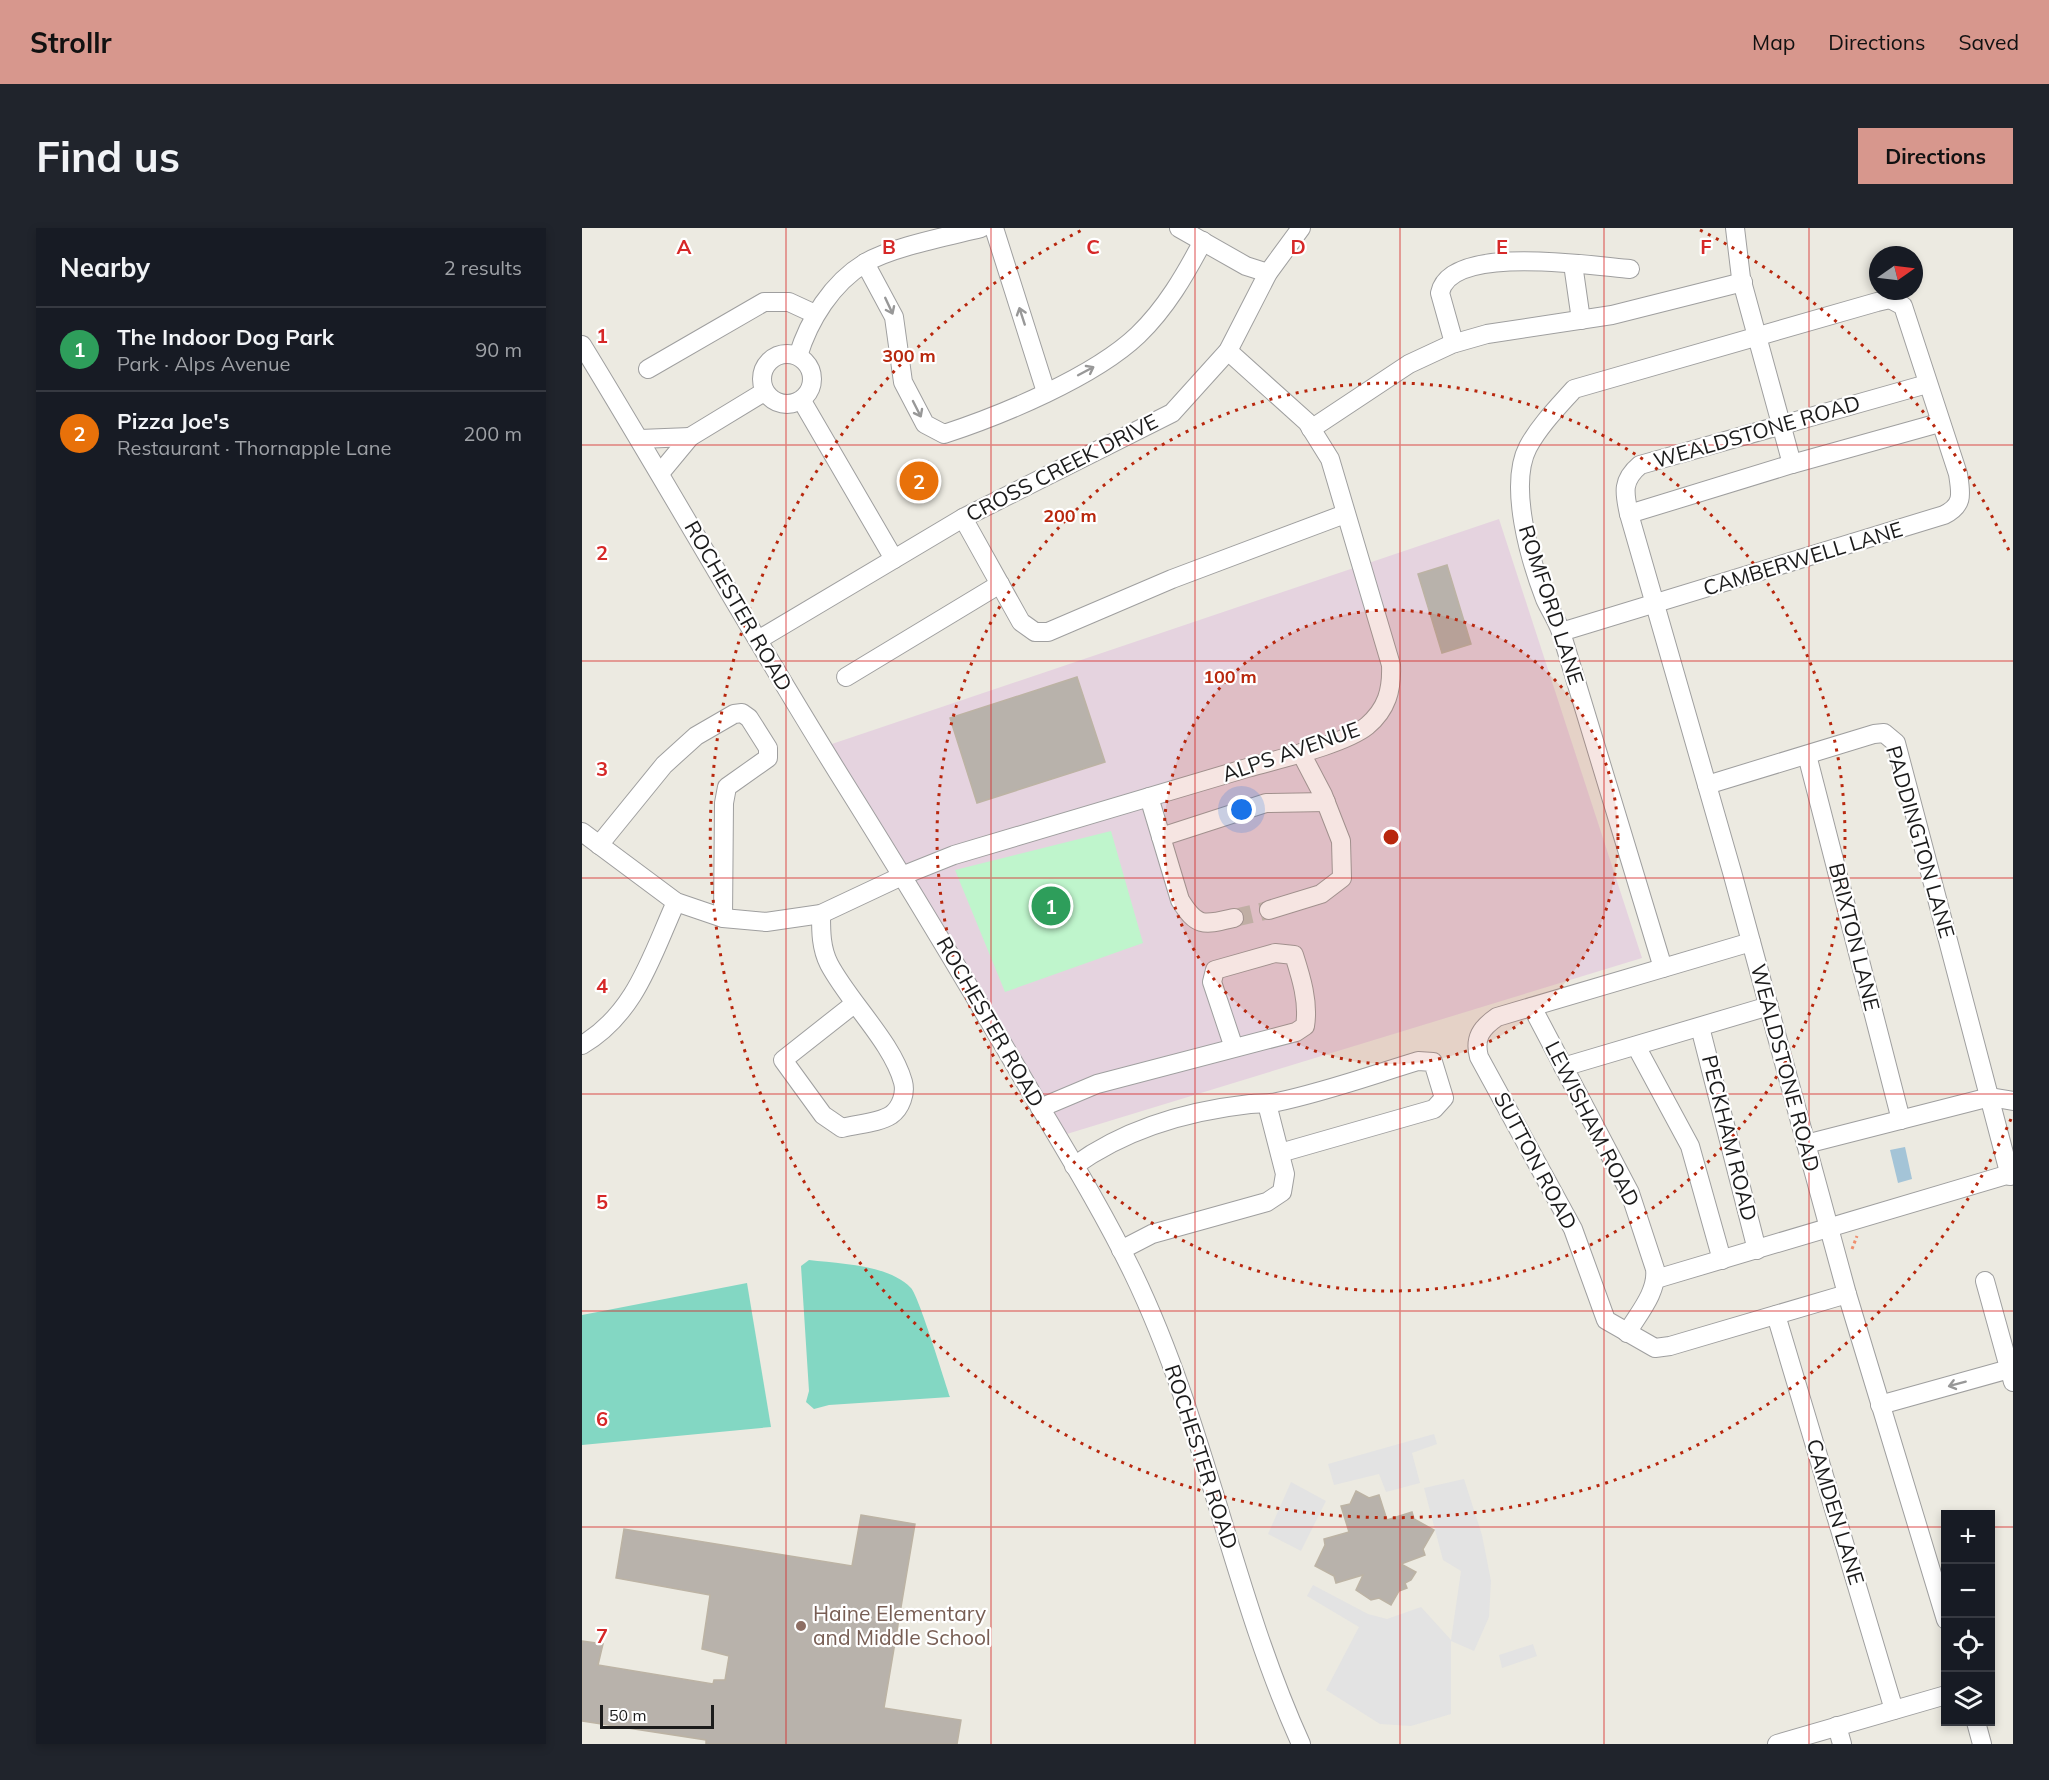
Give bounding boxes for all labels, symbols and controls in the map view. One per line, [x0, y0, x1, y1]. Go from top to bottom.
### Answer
text: Strollr [30, 25, 112, 60]
text: Map [1752, 29, 1795, 55]
text: Directions [1828, 29, 1925, 55]
text: Saved [1958, 29, 2019, 55]
button: Directions [1858, 128, 2013, 184]
text: Find us [36, 130, 180, 183]
text: A [677, 234, 692, 259]
text: B [882, 234, 896, 259]
text: C [1086, 234, 1100, 259]
text: D [1290, 234, 1306, 259]
text: E [1496, 234, 1508, 259]
text: F [1700, 234, 1712, 259]
north arrow [1869, 246, 1923, 300]
text: Nearby [60, 251, 150, 284]
text: 2 results [444, 255, 522, 280]
one-way arrow [884, 297, 896, 315]
one-way arrow [1016, 307, 1027, 326]
text: The Indoor Dog Park [117, 323, 334, 351]
text: 1 [596, 323, 608, 348]
text: 1 [74, 337, 86, 362]
text: 90 m [475, 337, 522, 362]
text: 300 m [882, 344, 936, 367]
text: Park · Alps Avenue [117, 351, 290, 376]
one-way arrow [1077, 365, 1094, 377]
street label: WEALDSTONE ROAD [1650, 389, 1863, 473]
one-way arrow [911, 399, 923, 417]
text: Pizza Joe's [117, 407, 230, 435]
street label: CROSS CREEK DRIVE [961, 407, 1162, 527]
text: 2 [74, 421, 86, 446]
text: 200 m [463, 421, 522, 446]
text: Restaurant · Thornapple Lane [117, 435, 391, 460]
pin: 2 [900, 458, 938, 504]
text: 200 m [1043, 504, 1097, 527]
street label: CAMBERWELL LANE [1700, 515, 1905, 601]
street label: ROCHESTER ROAD [679, 516, 798, 695]
street label: ROMFORD LANE [1514, 521, 1590, 688]
text: 2 [596, 540, 608, 565]
text: 100 m [1203, 665, 1257, 688]
street label: ALPS AVENUE [1218, 715, 1363, 787]
street label: PADDINGTON LANE [1881, 743, 1961, 941]
text: 3 [596, 756, 608, 781]
your location [1227, 795, 1256, 824]
centre of rings [1381, 827, 1401, 847]
street label: BRIXTON LANE [1824, 860, 1886, 1013]
pin: 1 [1032, 884, 1070, 928]
street label: ROCHESTER ROAD [931, 932, 1050, 1111]
street label: WEALDSTONE ROAD [1746, 961, 1826, 1174]
text: 4 [596, 973, 608, 998]
street label: LEWISHAM ROAD [1540, 1037, 1646, 1211]
street label: PECKHAM ROAD [1697, 1052, 1763, 1223]
street label: SUTTON ROAD [1489, 1087, 1583, 1234]
text: 5 [596, 1189, 608, 1214]
street label: ROCHESTER ROAD [1160, 1361, 1244, 1552]
one-way arrow [1948, 1379, 1967, 1390]
text: 6 [596, 1406, 608, 1431]
street label: CAMDEN LANE [1801, 1436, 1870, 1588]
map controls [1941, 1510, 1995, 1726]
button: + [1941, 1510, 1995, 1564]
button: − [1941, 1564, 1995, 1618]
place label: Haine Elementary and Middle School [813, 1600, 991, 1650]
button: locate [1941, 1618, 1995, 1672]
marker: Haine Elementary and Middle School [794, 1619, 808, 1633]
text: 7 [596, 1623, 608, 1648]
button: layers [1941, 1672, 1995, 1726]
scale bar [600, 1702, 714, 1730]
text: 50 m [609, 1705, 646, 1725]

